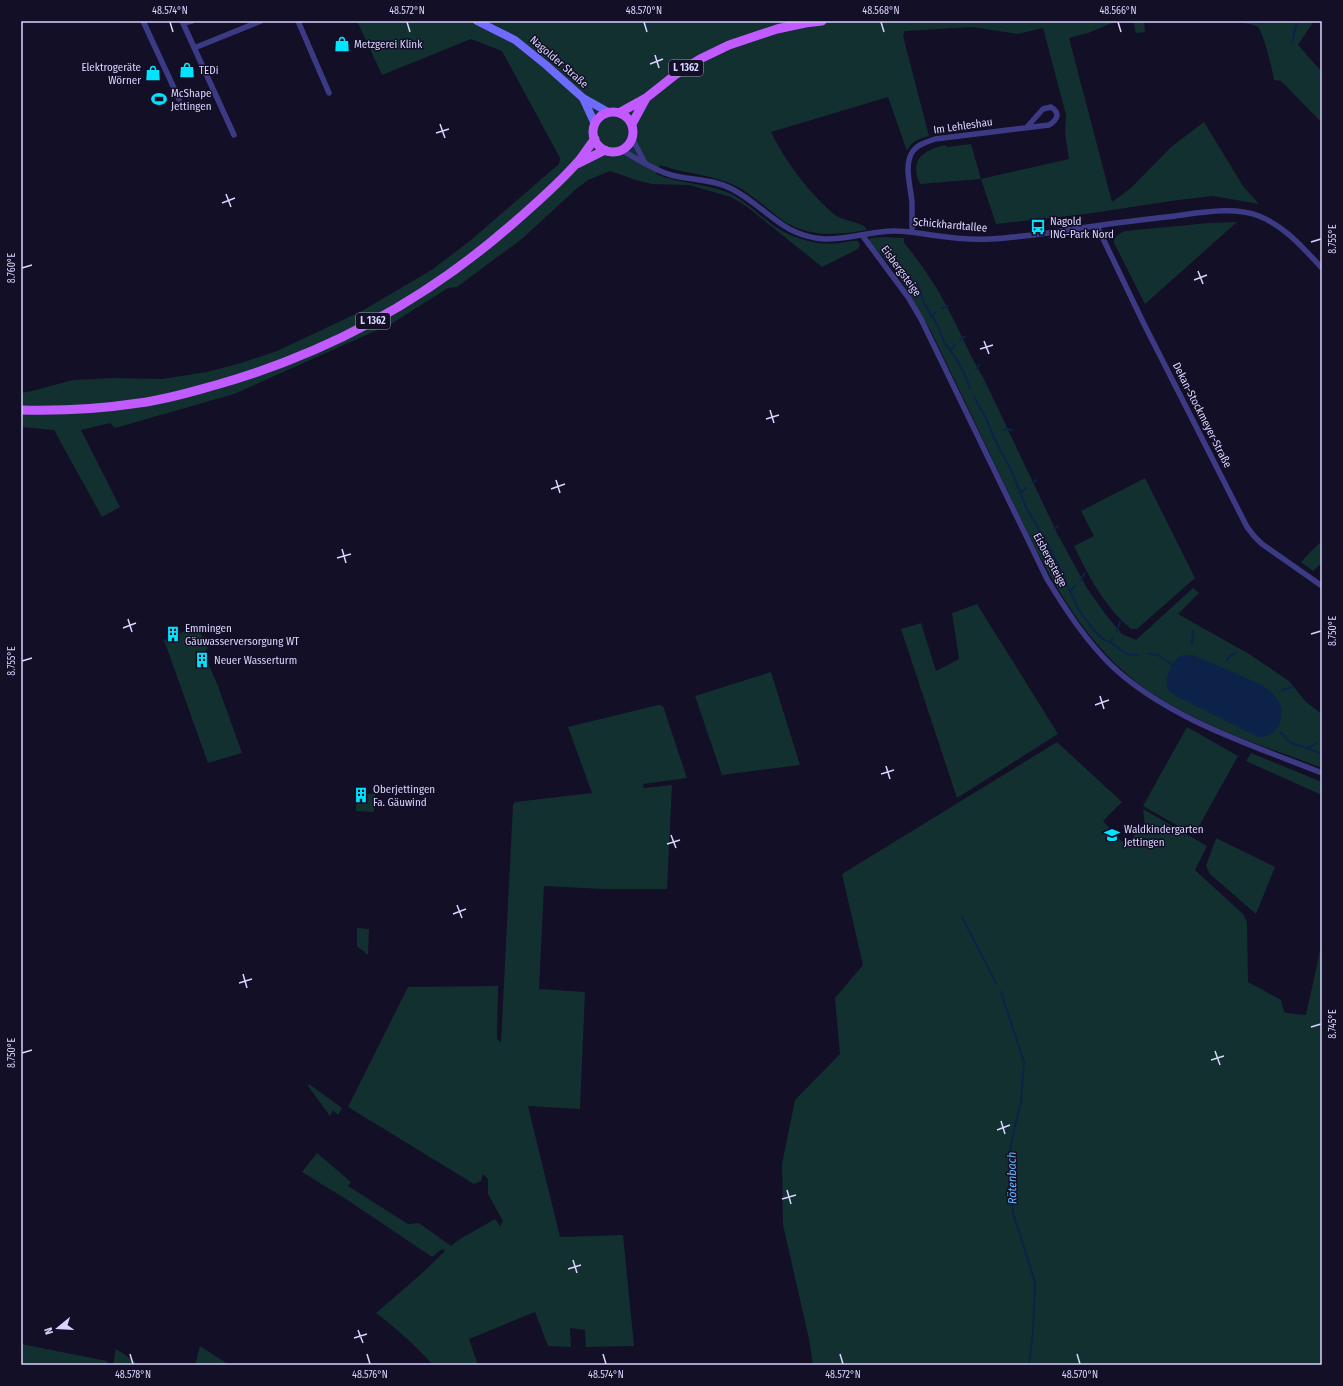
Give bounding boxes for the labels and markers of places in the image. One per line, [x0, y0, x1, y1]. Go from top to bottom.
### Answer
shop icon: Metzgerei Klink [333, 35, 351, 53]
place label: Metzgerei Klink [354, 38, 423, 51]
place label: Elektrogeräte Wörner [81, 61, 141, 87]
shop icon: TEDi [178, 61, 196, 79]
shop icon: Elektrogeräte Wörner [144, 64, 162, 82]
place label: TEDi [199, 64, 219, 77]
place label: McShape Jettingen [171, 87, 211, 113]
sports icon: McShape Jettingen [150, 90, 168, 108]
place label: Nagold ING-Park Nord [1050, 215, 1114, 241]
bus stop icon: Nagold ING-Park Nord [1029, 218, 1047, 236]
place label: Emmingen Gäuwasserversorgung WT [185, 622, 300, 648]
building icon: Emmingen Gäuwasserversorgung WT [164, 625, 182, 643]
building icon: Neuer Wasserturm [193, 651, 211, 669]
place label: Neuer Wasserturm [214, 654, 297, 667]
place label: Oberjettingen Fa. Gäuwind [373, 783, 435, 809]
building icon: Oberjettingen Fa. Gäuwind [352, 786, 370, 804]
place label: Waldkindergarten Jettingen [1124, 823, 1204, 849]
school or university icon: Waldkindergarten Jettingen [1103, 826, 1121, 844]

